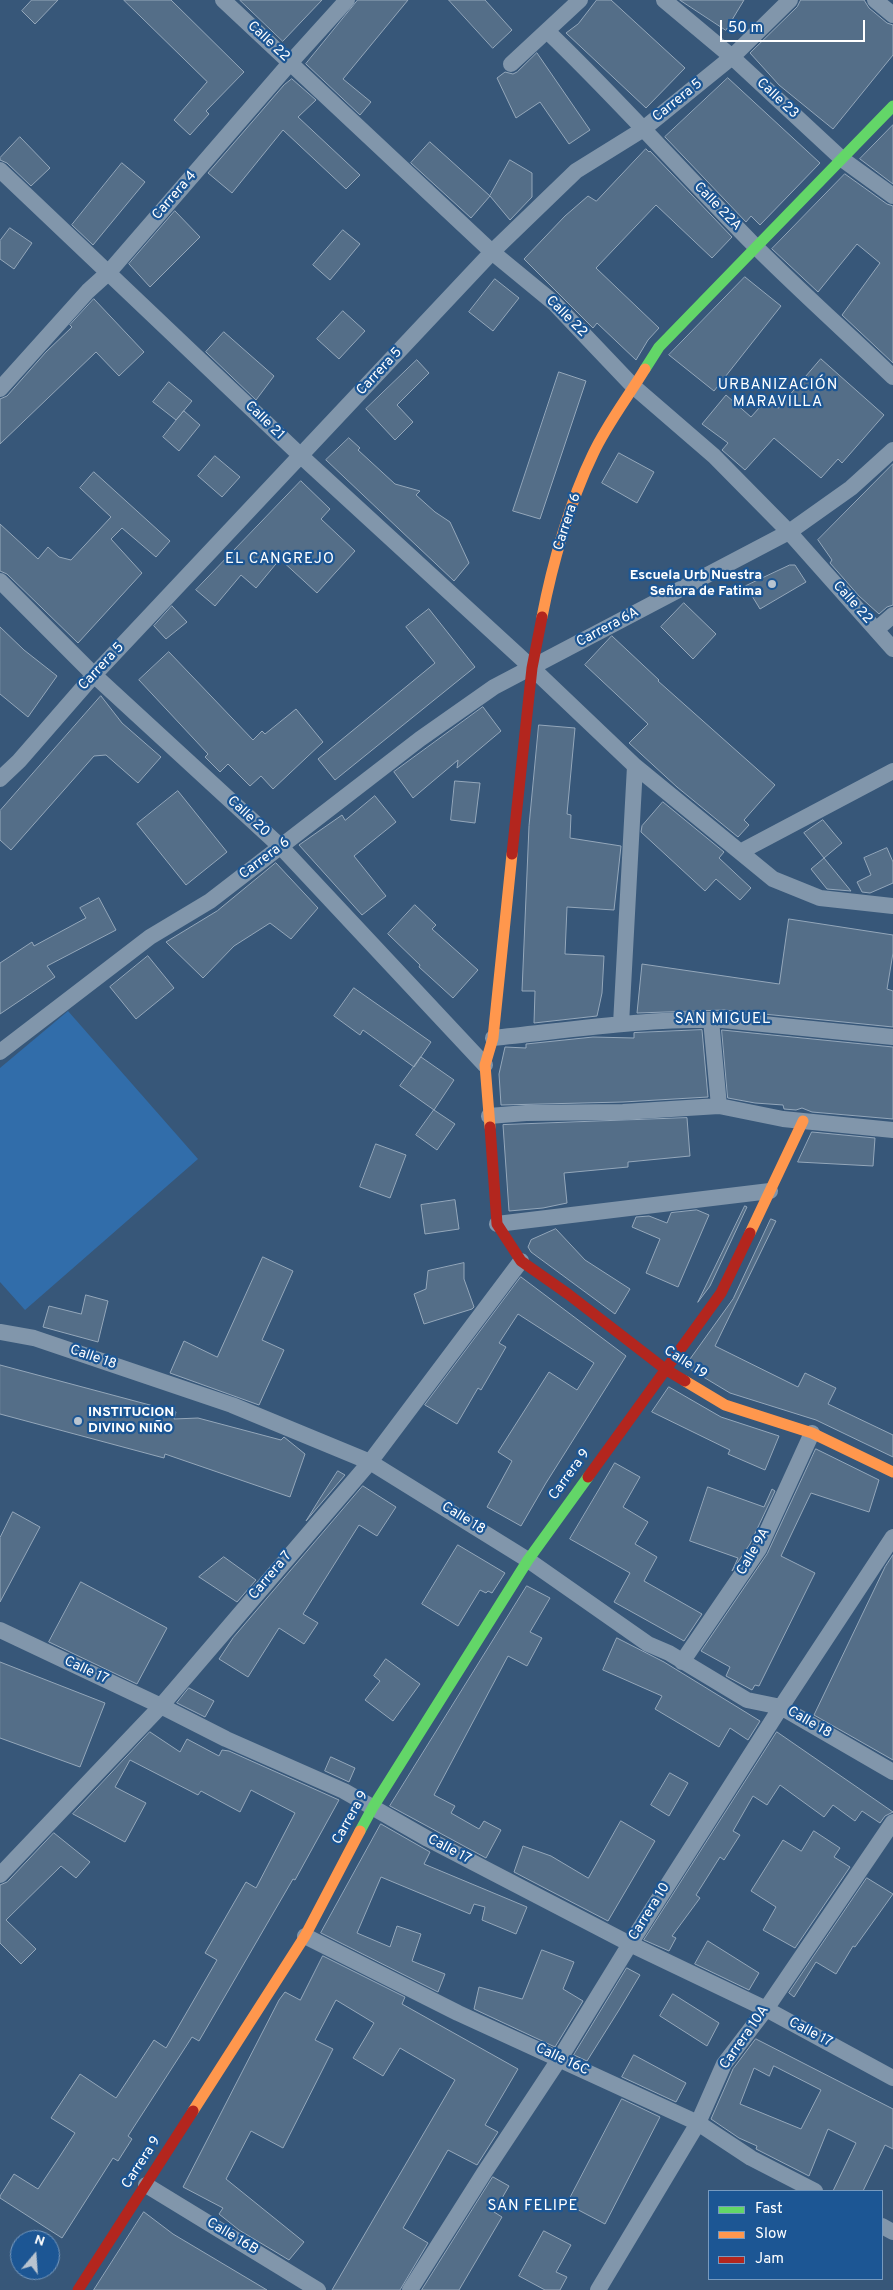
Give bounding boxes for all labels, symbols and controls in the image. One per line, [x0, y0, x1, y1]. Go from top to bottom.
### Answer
scale bar [723, 10, 868, 42]
street label: Calle 22 [243, 18, 293, 66]
text: 50 m [728, 19, 763, 38]
street label: Calle 23 [752, 75, 802, 123]
street label: Carrera 5 [650, 76, 706, 126]
street label: Carrera 4 [149, 168, 201, 224]
street label: Calle 22A [690, 179, 744, 235]
street label: Calle 22 [542, 293, 590, 341]
street label: Carrera 5 [354, 345, 406, 399]
district label: URBANIZACIÓN MARAVILLA [716, 377, 840, 412]
street label: Calle 21 [241, 398, 287, 444]
street label: Carrera 6 [551, 491, 585, 553]
district label: EL CANGREJO [224, 551, 336, 569]
place label: Escuela Urb Nuestra Señora de Fatima [630, 568, 762, 600]
marker: Escuela Urb Nuestra Señora de Fatima [766, 578, 778, 590]
street label: Calle 22 [828, 578, 876, 628]
street label: Carrera 6A [574, 605, 642, 651]
street label: Carrera 5 [76, 640, 128, 694]
street label: Calle 20 [223, 793, 273, 841]
street label: Carrera 6 [236, 835, 294, 883]
district label: SAN MIGUEL [673, 1011, 773, 1029]
street label: Calle 18 [67, 1342, 119, 1374]
street label: Calle 19 [660, 1343, 710, 1383]
place label: INSTITUCION DIVINO NIÑO [88, 1405, 174, 1438]
marker: INSTITUCION DIVINO NIÑO [72, 1415, 84, 1427]
street label: Carrera 9 [546, 1446, 594, 1504]
street label: Calle 18 [438, 1499, 488, 1539]
street label: Calle 9A [734, 1525, 774, 1579]
street label: Carrera 7 [246, 1548, 296, 1604]
street label: Calle 17 [61, 1653, 111, 1689]
street label: Calle 18 [784, 1704, 834, 1742]
street label: Carrera 9 [329, 1788, 373, 1848]
street label: Calle 17 [424, 1832, 474, 1868]
street label: Carrera 10 [626, 1880, 674, 1944]
street label: Carrera 10A [717, 2003, 773, 2073]
street label: Calle 17 [785, 2015, 835, 2051]
street label: Calle 16C [533, 2040, 591, 2080]
street label: Carrera 9 [119, 2134, 165, 2192]
legend [708, 2190, 883, 2280]
district label: SAN FELIPE [486, 2198, 580, 2216]
text: Fast [755, 2200, 783, 2219]
street label: Calle 16B [203, 2215, 261, 2259]
text: Slow [755, 2225, 787, 2244]
north arrow [10, 2230, 60, 2280]
text: N [32, 2232, 47, 2251]
text: Jam [755, 2250, 784, 2269]

